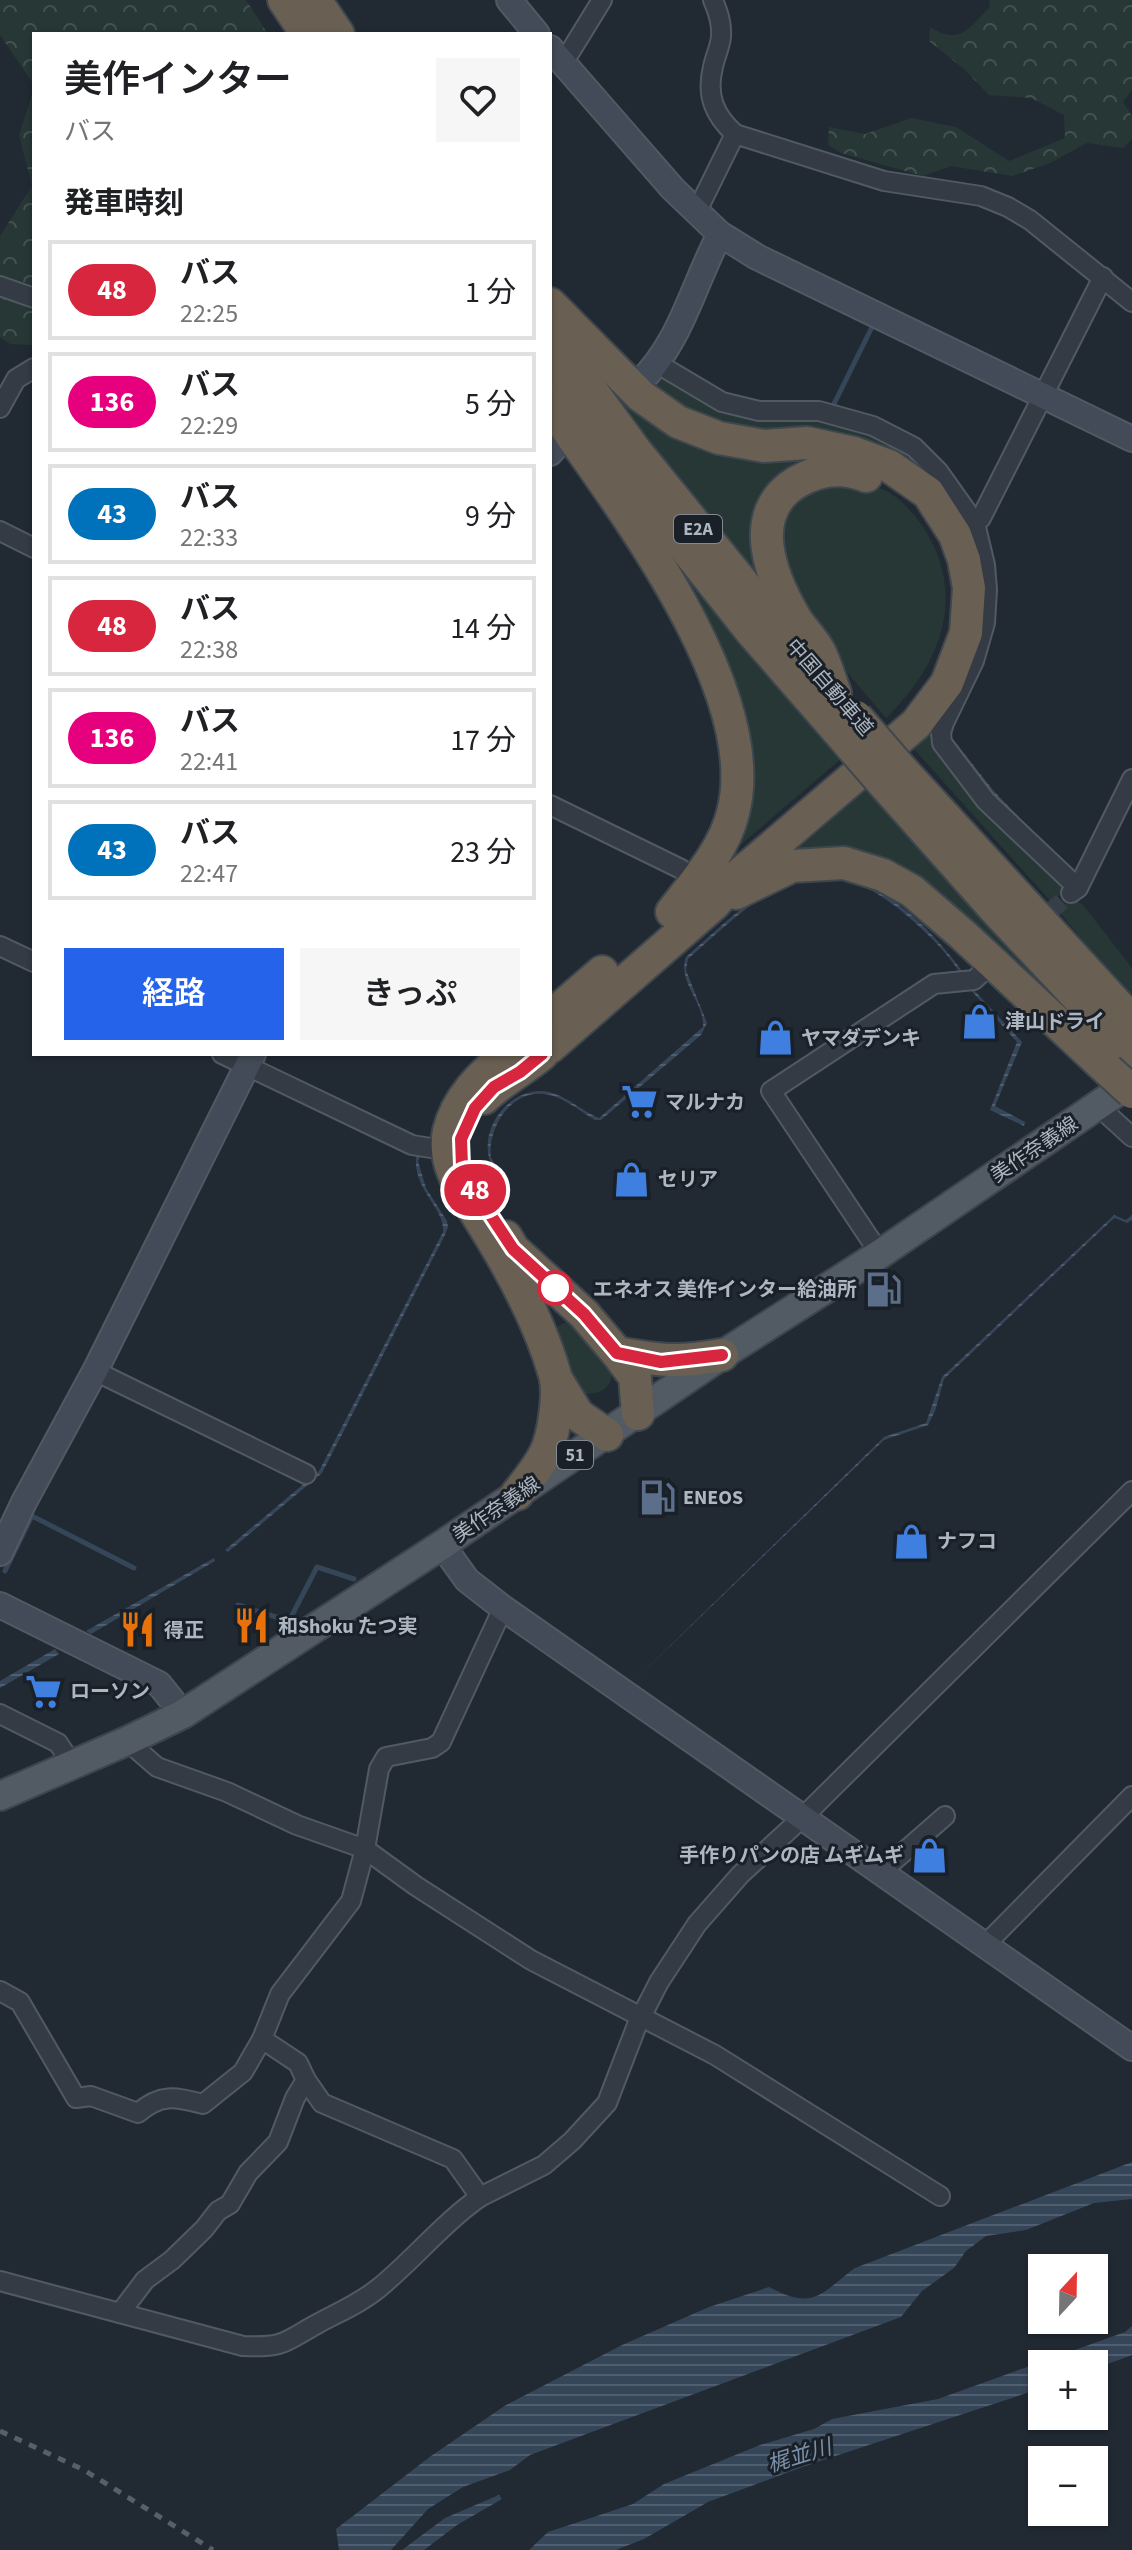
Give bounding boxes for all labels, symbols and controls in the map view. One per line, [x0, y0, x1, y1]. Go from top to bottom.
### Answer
text: 美作インター [64, 53, 292, 107]
button: heart [436, 58, 520, 142]
text: バス [64, 113, 116, 150]
text: 発車時刻 [64, 182, 184, 225]
text: バス [180, 252, 240, 295]
text: 48 [97, 270, 127, 310]
text: 1 分 [465, 271, 516, 314]
text: 22:25 [180, 295, 238, 332]
text: バス [180, 364, 240, 407]
text: 136 [90, 382, 134, 422]
text: 5 分 [465, 383, 516, 426]
text: 22:29 [180, 407, 238, 444]
text: バス [180, 476, 240, 519]
text: 43 [97, 494, 127, 534]
text: 9 分 [465, 495, 516, 538]
road number: E2A [674, 515, 722, 543]
text: 22:33 [180, 519, 238, 556]
text: バス [180, 588, 240, 631]
text: 48 [97, 606, 127, 646]
text: 14 分 [450, 607, 516, 650]
text: 22:38 [180, 631, 238, 668]
street label: 中国自動車道 [779, 633, 879, 742]
text: バス [180, 700, 240, 743]
text: 136 [90, 718, 134, 758]
text: 17 分 [450, 719, 516, 762]
text: 22:41 [180, 743, 238, 780]
text: バス [180, 812, 240, 855]
text: 43 [97, 830, 127, 870]
text: 23 分 [450, 831, 516, 874]
text: 22:47 [180, 855, 238, 892]
button: 経路 [64, 948, 284, 1040]
button: きっぷ [300, 948, 520, 1040]
shop icon: 津山ドライ [960, 1002, 998, 1040]
place label: 津山ドライ [1005, 1008, 1105, 1036]
shop icon: ヤマダデンキ [756, 1019, 794, 1057]
place label: ヤマダデンキ [801, 1025, 921, 1053]
supermarket icon: マルナカ [620, 1083, 658, 1121]
place label: マルナカ [665, 1089, 745, 1117]
street label: 美作奈義線 [985, 1110, 1084, 1189]
shop icon: セリア [613, 1160, 651, 1198]
line badge: 48 [439, 1164, 511, 1216]
place label: セリア [658, 1166, 718, 1194]
text: 48 [460, 1170, 490, 1210]
fuel station icon: エネオス 美作インター給油所 [864, 1270, 902, 1308]
unlabelled marker [538, 1271, 572, 1305]
place label: エネオス 美作インター給油所 [593, 1276, 857, 1304]
road number: 51 [557, 1441, 593, 1469]
street label: 美作奈義線 [447, 1470, 546, 1549]
fuel station icon: ENEOS [638, 1478, 676, 1516]
place label: ENEOS [683, 1484, 743, 1512]
shop icon: ナフコ [892, 1522, 930, 1560]
place label: ナフコ [937, 1528, 997, 1556]
restaurant icon: 和Shoku たつ実 [233, 1607, 271, 1645]
restaurant icon: 得正 [119, 1611, 157, 1649]
place label: 和Shoku たつ実 [278, 1613, 418, 1641]
place label: 得正 [164, 1617, 204, 1645]
supermarket icon: ローソン [25, 1672, 63, 1710]
place label: ローソン [70, 1678, 150, 1706]
shop icon: 手作りパンの店 ムギムギ [911, 1836, 949, 1874]
place label: 手作りパンの店 ムギムギ [679, 1842, 904, 1870]
north arrow [1028, 2254, 1108, 2334]
map controls [1028, 2254, 1108, 2526]
button: + [1028, 2350, 1108, 2430]
water label: 梶並川 [763, 2430, 837, 2481]
button: − [1028, 2446, 1108, 2526]

